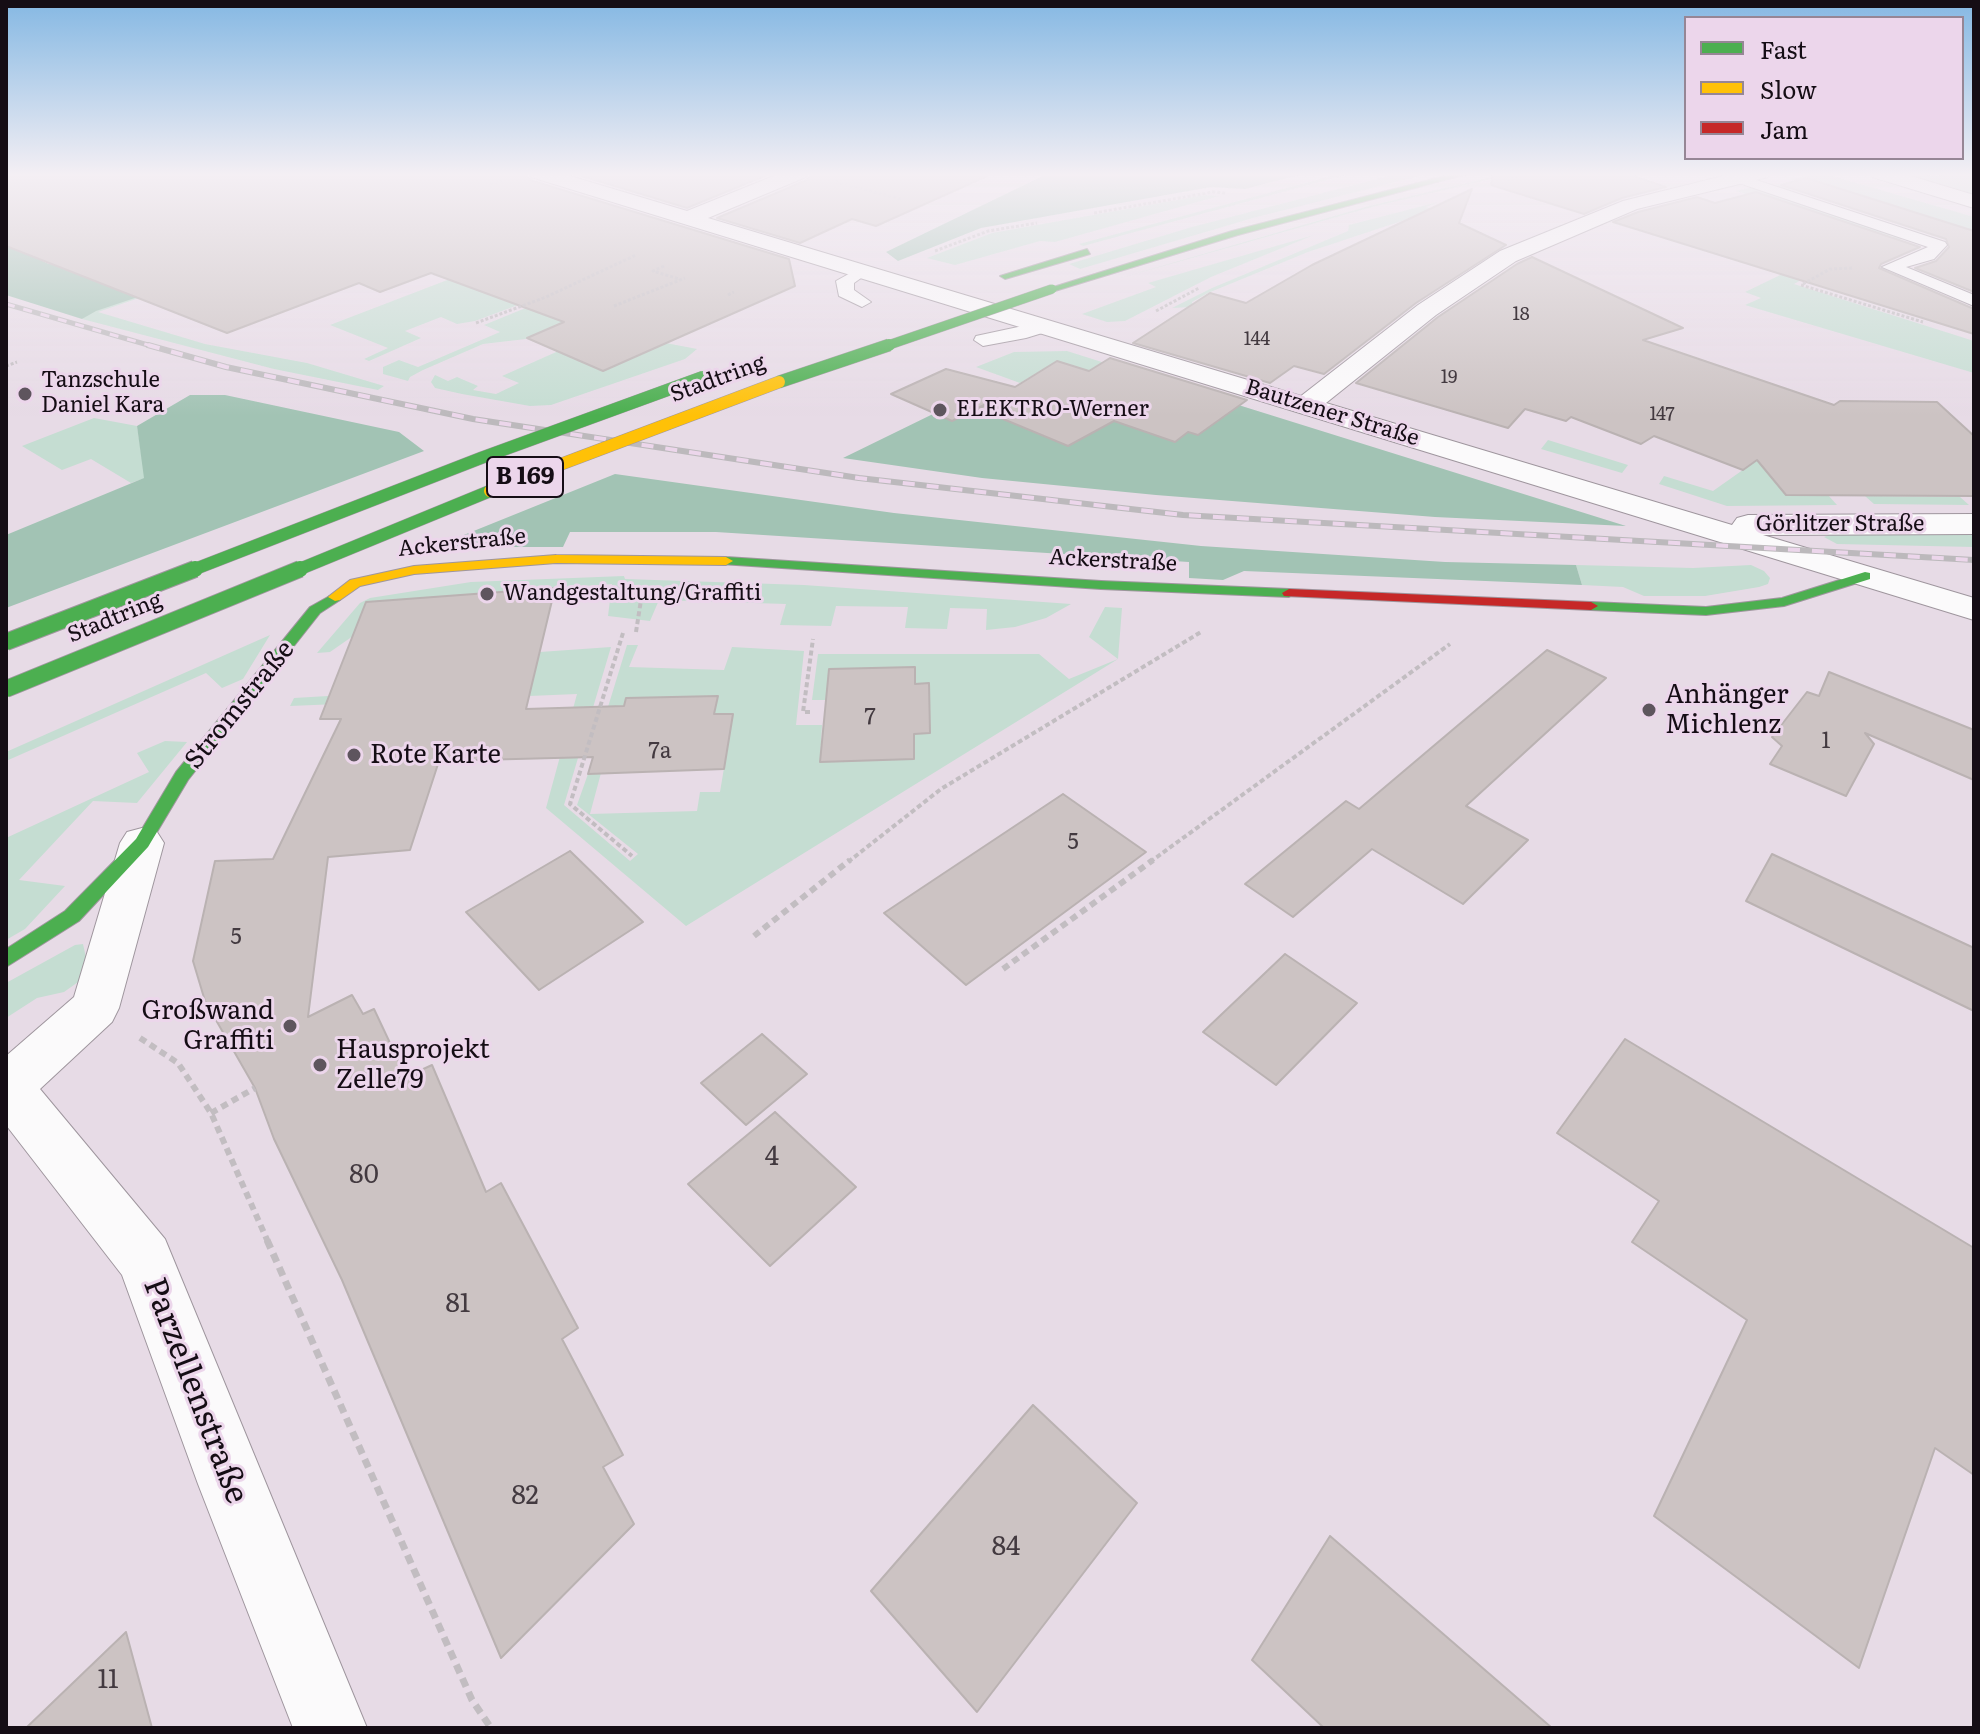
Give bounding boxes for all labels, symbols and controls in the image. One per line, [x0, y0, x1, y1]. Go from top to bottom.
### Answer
legend [1684, 16, 1964, 160]
text: Fast [1760, 31, 1807, 66]
text: Slow [1760, 71, 1817, 106]
text: Jam [1760, 111, 1808, 146]
house number: 18 [1512, 304, 1530, 326]
house number: 144 [1244, 329, 1270, 351]
street label: Stadtring [667, 350, 769, 408]
house number: 19 [1441, 367, 1457, 389]
place label: Tanzschule Daniel Kara [41, 368, 164, 420]
street label: Bautzener Straße [1242, 374, 1422, 452]
marker: Tanzschule Daniel Kara [16, 385, 34, 403]
place label: ELEKTRO-Werner [956, 397, 1149, 423]
marker: ELEKTRO-Werner [931, 401, 949, 419]
house number: 147 [1649, 404, 1675, 426]
road number: B 169 [487, 457, 563, 497]
street label: Görlitzer Straße [1756, 512, 1924, 538]
street label: Ackerstraße [397, 523, 527, 563]
street label: Ackerstraße [1048, 544, 1178, 578]
place label: Wandgestaltung/Graffiti [503, 581, 761, 607]
marker: Wandgestaltung/Graffiti [478, 585, 496, 603]
street label: Stadtring [64, 587, 166, 649]
street label: Stromstraße [179, 635, 301, 775]
place label: Anhänger Michlenz [1665, 679, 1788, 740]
marker: Anhänger Michlenz [1640, 701, 1658, 719]
house number: 7 [864, 705, 876, 731]
house number: 1 [1822, 729, 1830, 755]
place label: Rote Karte [370, 739, 501, 771]
house number: 7a [648, 739, 672, 765]
marker: Rote Karte [345, 746, 363, 764]
house number: 5 [1067, 830, 1079, 856]
house number: 5 [230, 925, 242, 951]
place label: Großwand Graffiti [142, 995, 274, 1056]
marker: Großwand Graffiti [281, 1017, 299, 1035]
place label: Hausprojekt Zelle79 [336, 1034, 490, 1096]
marker: Hausprojekt Zelle79 [311, 1056, 329, 1074]
house number: 4 [765, 1141, 779, 1173]
house number: 80 [349, 1159, 379, 1191]
street label: Parzellenstraße [134, 1273, 256, 1509]
house number: 81 [446, 1288, 470, 1320]
house number: 82 [511, 1480, 539, 1512]
house number: 84 [992, 1531, 1020, 1563]
house number: 11 [97, 1664, 119, 1696]

